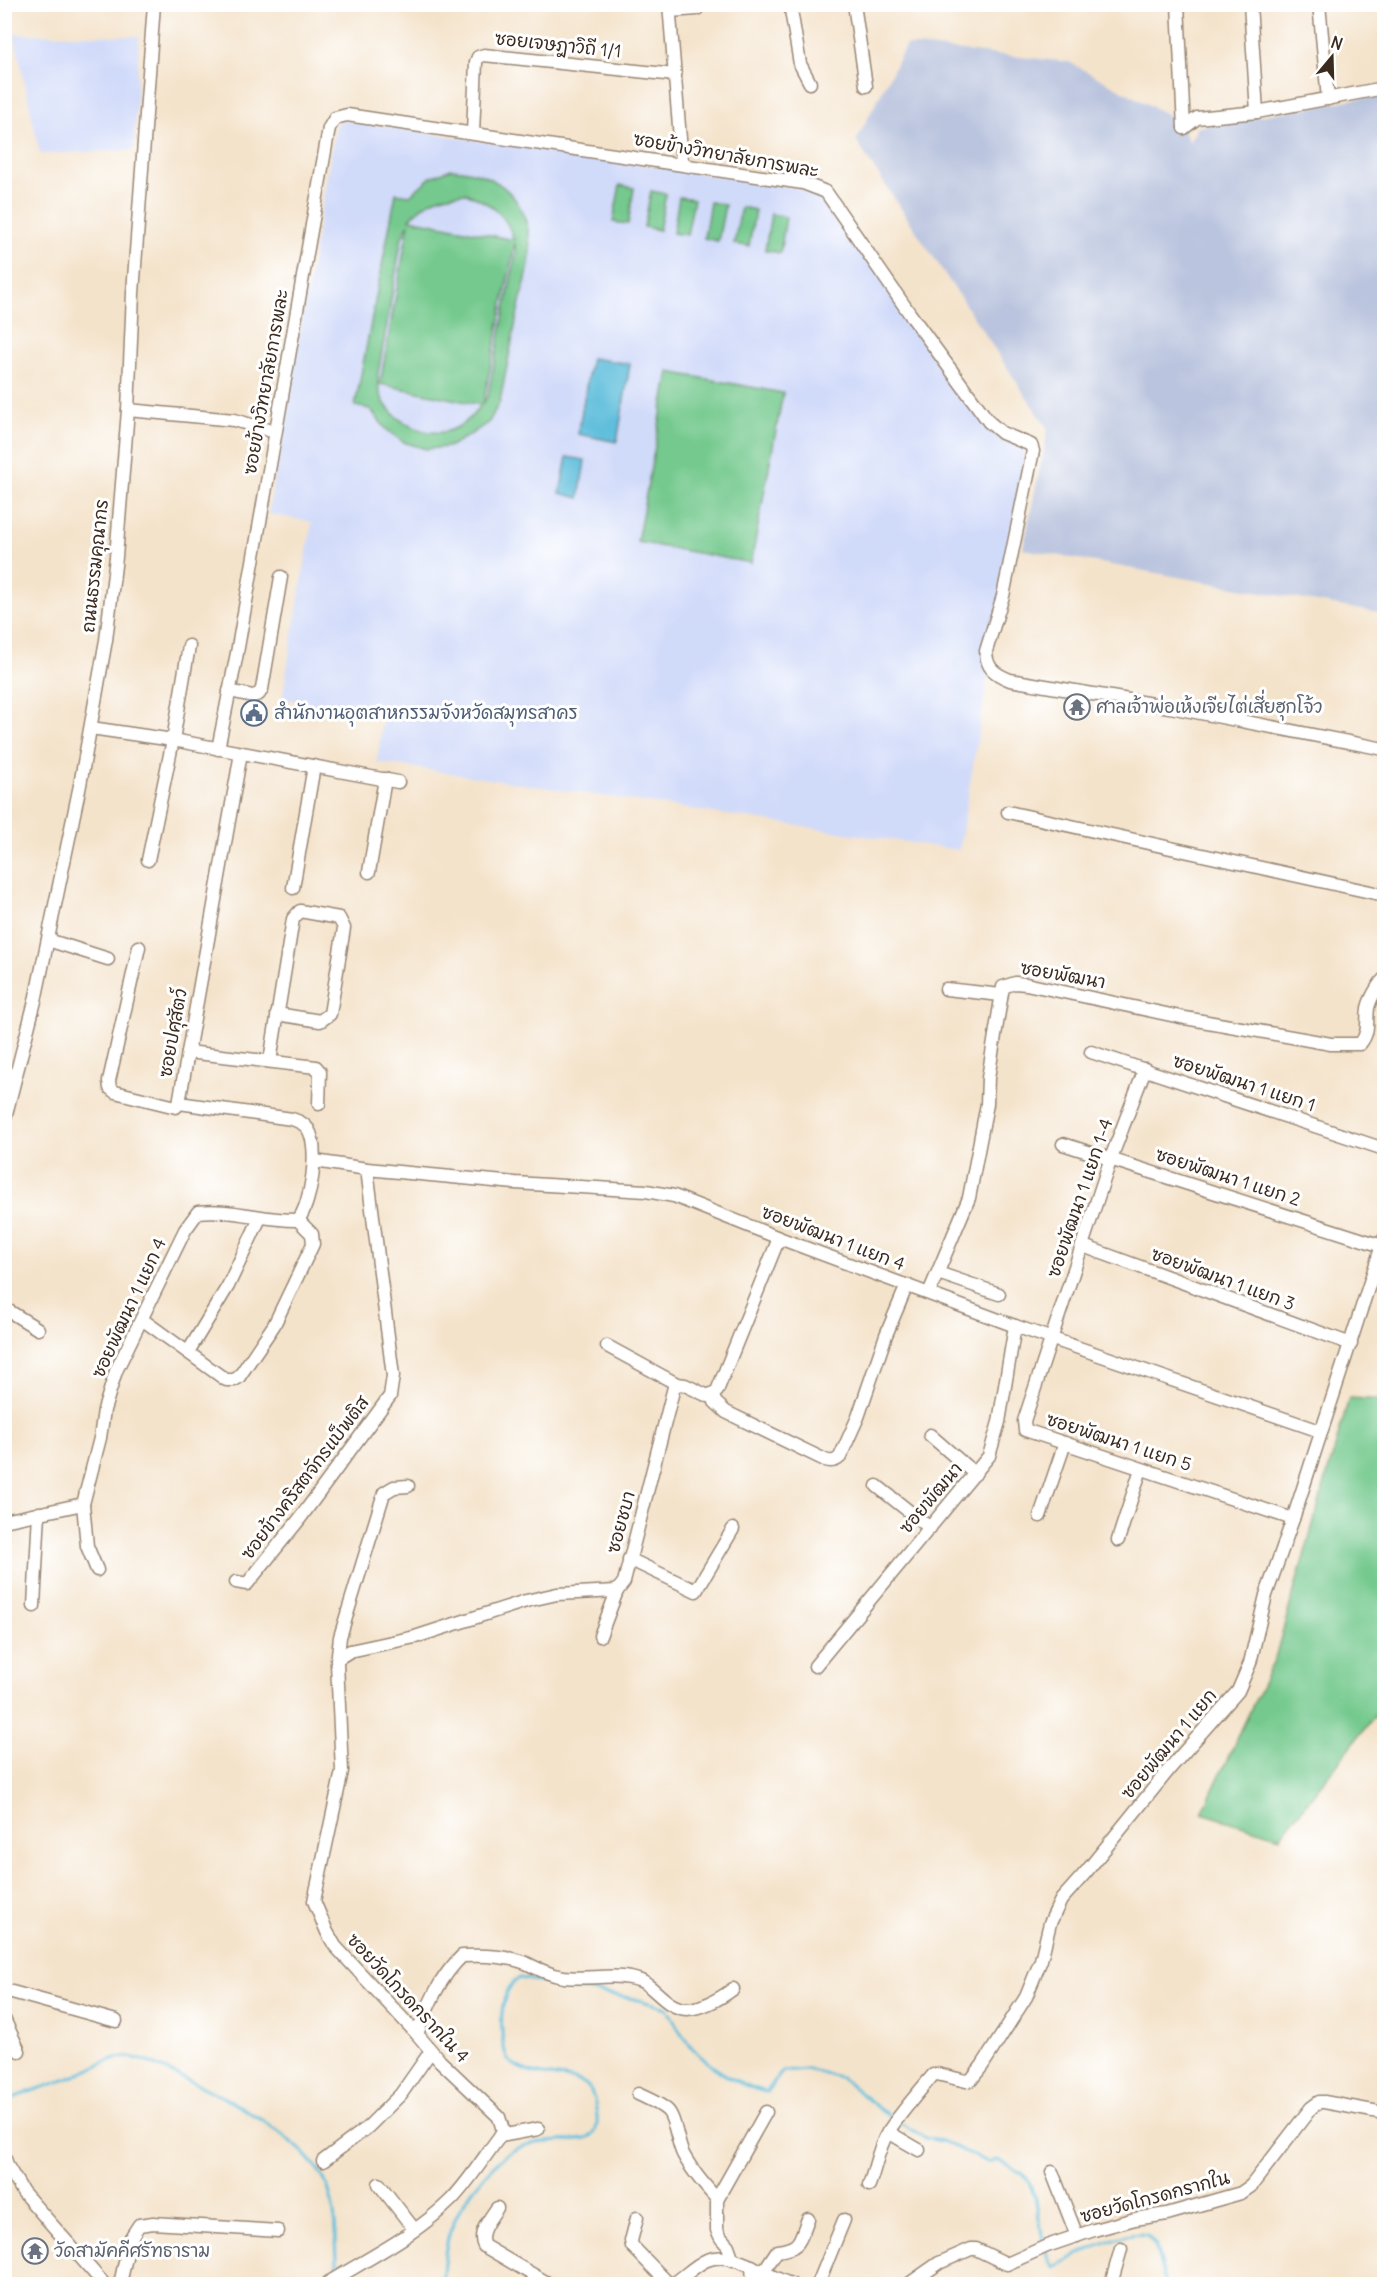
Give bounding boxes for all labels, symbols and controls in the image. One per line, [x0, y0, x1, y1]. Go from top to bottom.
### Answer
street label: ซอยเจษฎาวิถี 1/1 [494, 26, 622, 64]
north arrow [1302, 27, 1362, 87]
text: N [1328, 32, 1345, 54]
street label: ซอยข้างวิทยาลัยการพละ [632, 127, 821, 182]
street label: ซอยข้างวิทยาลัยการพละ [238, 287, 293, 476]
street label: ถนนธรรมคุณากร [76, 498, 116, 634]
place label: ศาลเจ้าพ่อเห้งเจียไต่เสี่ยฮุกโจ้ว [1096, 689, 1323, 721]
temple icon: ศาลเจ้าพ่อเห้งเจียไต่เสี่ยฮุกโจ้ว [1062, 692, 1092, 722]
public building icon: สำนักงานอุตสาหกรรมจังหวัดสมุทรสาคร [239, 698, 269, 728]
place label: สำนักงานอุตสาหกรรมจังหวัดสมุทรสาคร [274, 701, 578, 727]
street label: ซอยพัฒนา [1019, 956, 1108, 993]
street label: ซอยปศุสัตว์ [152, 986, 195, 1080]
street label: ซอยพัฒนา 1 แยก 1 [1170, 1049, 1318, 1116]
street label: ซอยพัฒนา 1 แยก 1-4 [1042, 1115, 1117, 1280]
street label: ซอยพัฒนา 1 แยก 2 [1153, 1142, 1304, 1211]
street label: ซอยพัฒนา 1 แยก 4 [758, 1200, 908, 1275]
street label: ซอยพัฒนา 1 แยก 4 [86, 1234, 171, 1381]
street label: ซอยพัฒนา 1 แยก 3 [1148, 1242, 1298, 1315]
street label: ซอยข้างคริสตจักรแบ็พติส [235, 1390, 374, 1564]
street label: ซอยพัฒนา 1 แยก 5 [1044, 1407, 1195, 1476]
street label: ซอยพัฒนา [894, 1457, 967, 1538]
street label: ซอยชบา [601, 1488, 640, 1555]
street label: ซอยพัฒนา 1 แยก [1116, 1684, 1221, 1804]
street label: ซอยวัดโกรดกรากใน 4 [342, 1927, 475, 2067]
street label: ซอยวัดโกรดกรากใน [1077, 2164, 1232, 2228]
temple icon: วัดสามัคคีศรัทธาราม [20, 2236, 50, 2266]
place label: วัดสามัคคีศรัทธาราม [54, 2239, 210, 2262]

